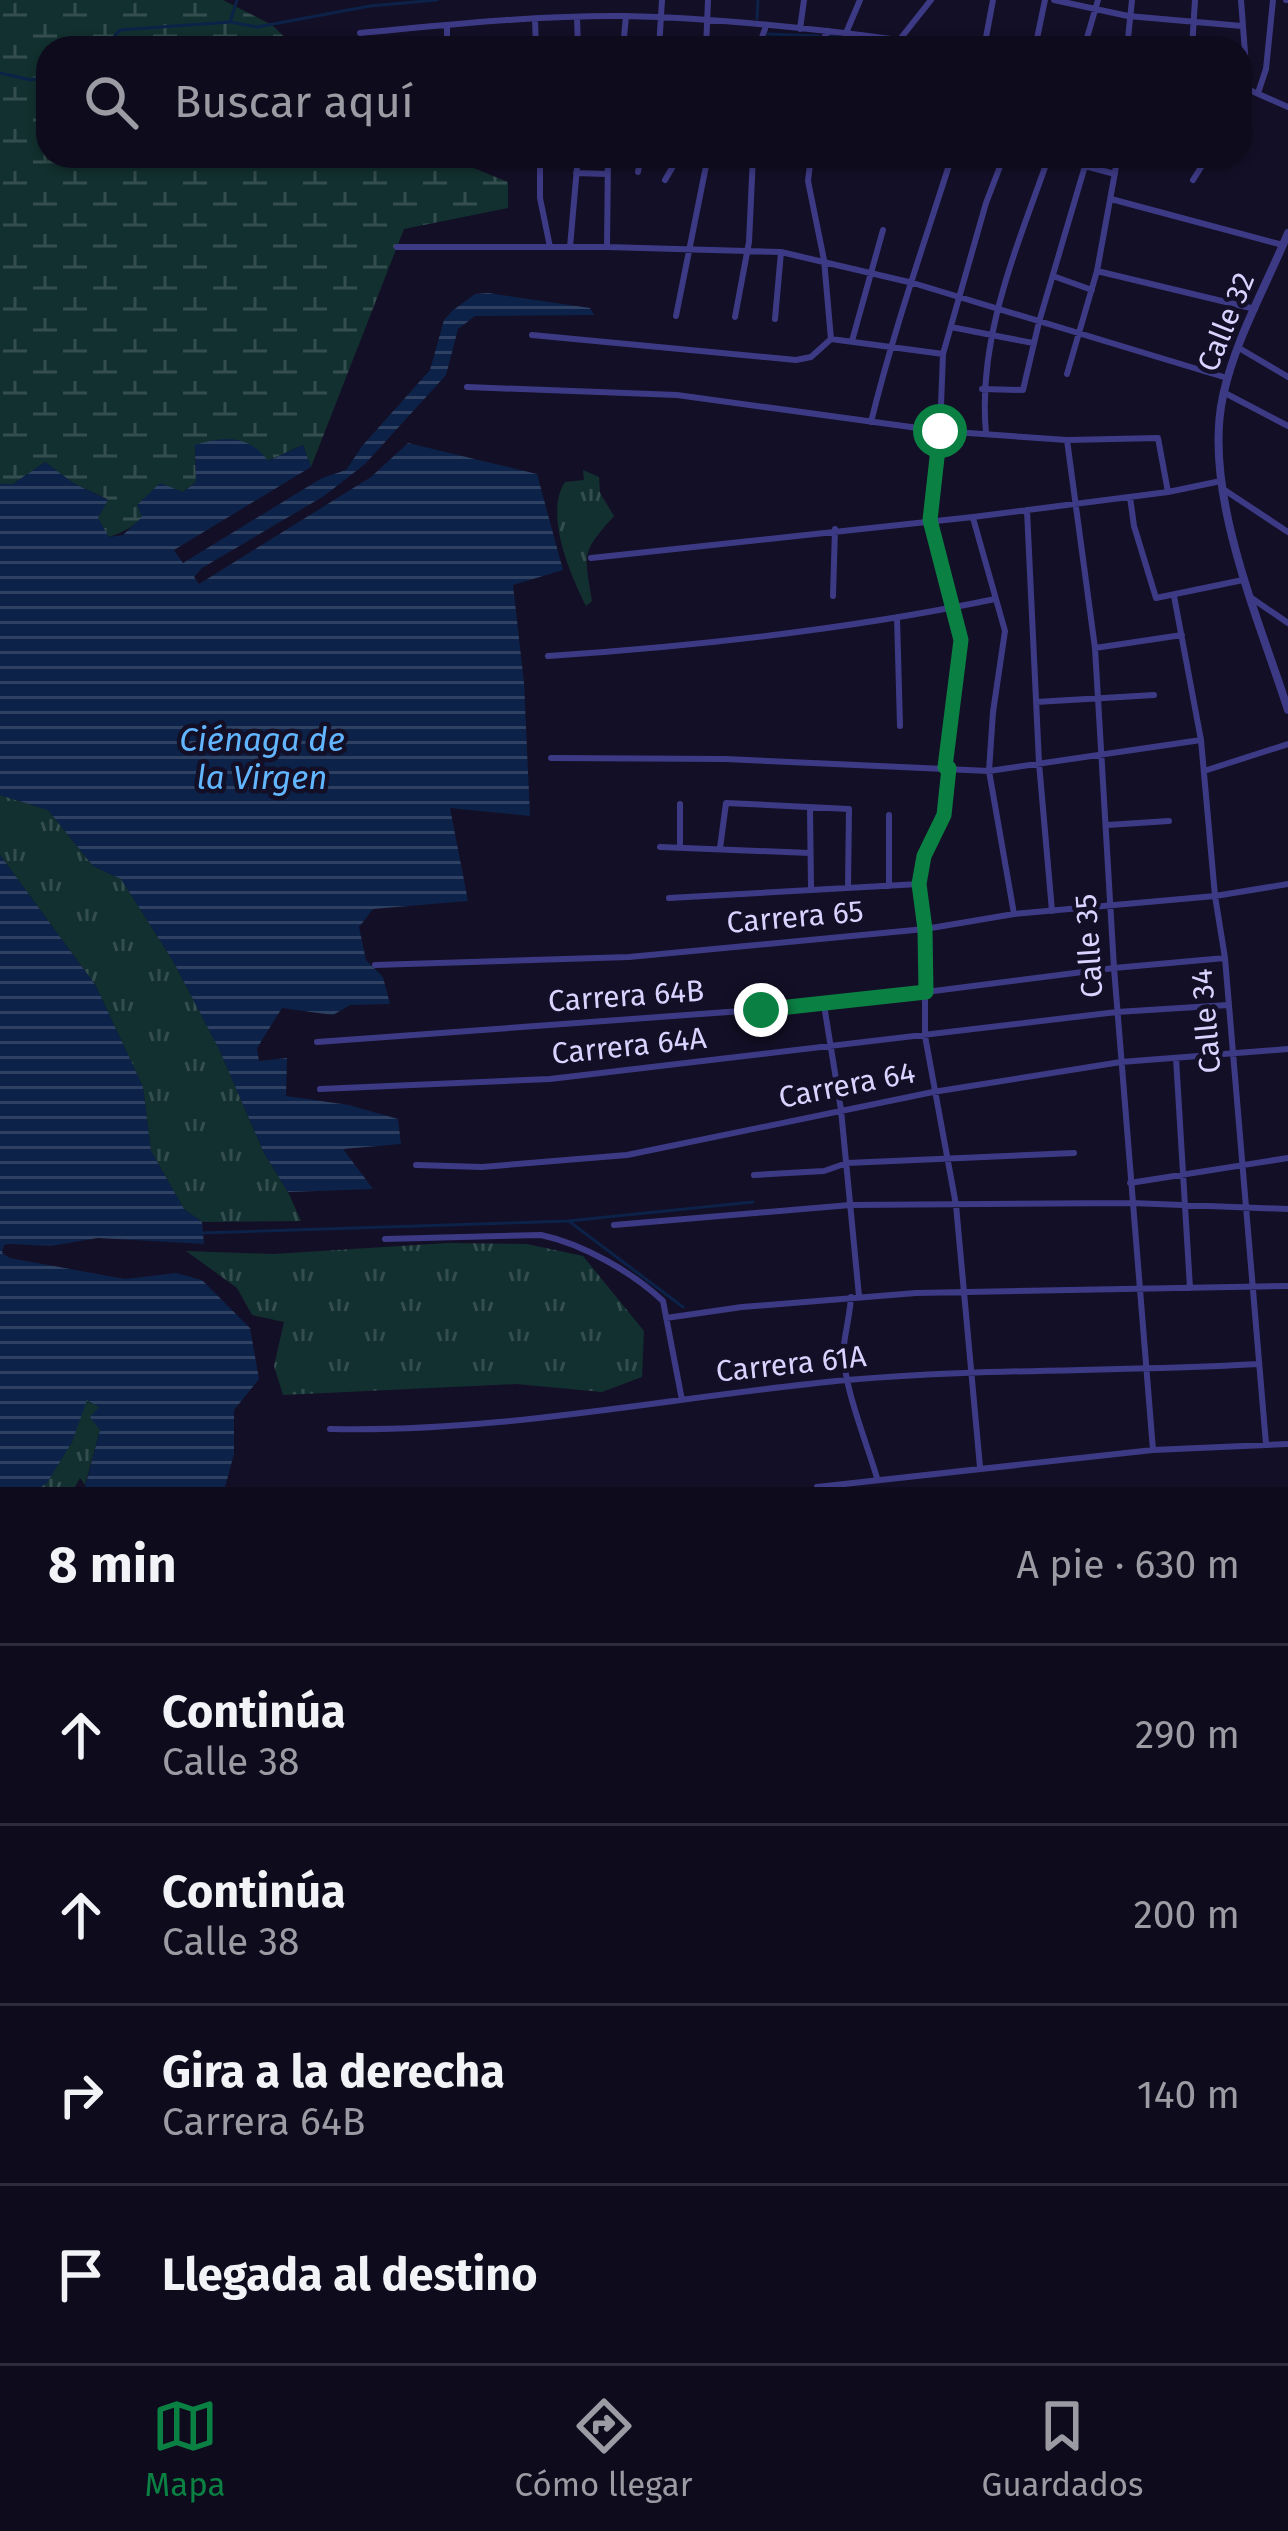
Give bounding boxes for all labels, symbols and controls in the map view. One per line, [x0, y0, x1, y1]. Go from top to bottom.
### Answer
search box [36, 36, 1252, 168]
icon: search [78, 69, 144, 135]
text: Buscar aquí [174, 75, 414, 129]
street label: Calle 32 [1190, 267, 1262, 377]
route start [913, 404, 967, 458]
water label: Ciénaga de la Virgen [179, 720, 345, 798]
street label: Carrera 65 [725, 893, 865, 941]
street label: Calle 35 [1067, 893, 1111, 999]
street label: Calle 34 [1183, 967, 1229, 1075]
street label: Carrera 64B [547, 973, 705, 1019]
route end [734, 983, 788, 1037]
street label: Carrera 64A [550, 1020, 709, 1072]
street label: Carrera 64 [776, 1054, 918, 1116]
street label: Carrera 61A [714, 1338, 869, 1390]
text: 8 min [48, 1534, 177, 1596]
text: A pie · 630 m [1016, 1542, 1240, 1588]
text: Continúa [162, 1685, 346, 1739]
icon: ahead [48, 1702, 114, 1768]
text: 290 m [1135, 1712, 1240, 1758]
text: Calle 38 [162, 1739, 299, 1785]
text: Continúa [162, 1865, 346, 1919]
icon: ahead [48, 1882, 114, 1948]
text: 200 m [1133, 1892, 1240, 1938]
text: Calle 38 [162, 1919, 299, 1965]
text: Gira a la derecha [162, 2045, 505, 2099]
icon: right [48, 2062, 114, 2128]
text: 140 m [1137, 2072, 1240, 2118]
text: Carrera 64B [162, 2099, 365, 2145]
icon: arrive [48, 2242, 114, 2308]
text: Llegada al destino [162, 2248, 537, 2302]
tab: Mapa [145, 2393, 225, 2505]
tab: Cómo llegar [515, 2393, 692, 2505]
tab: Guardados [982, 2393, 1143, 2505]

